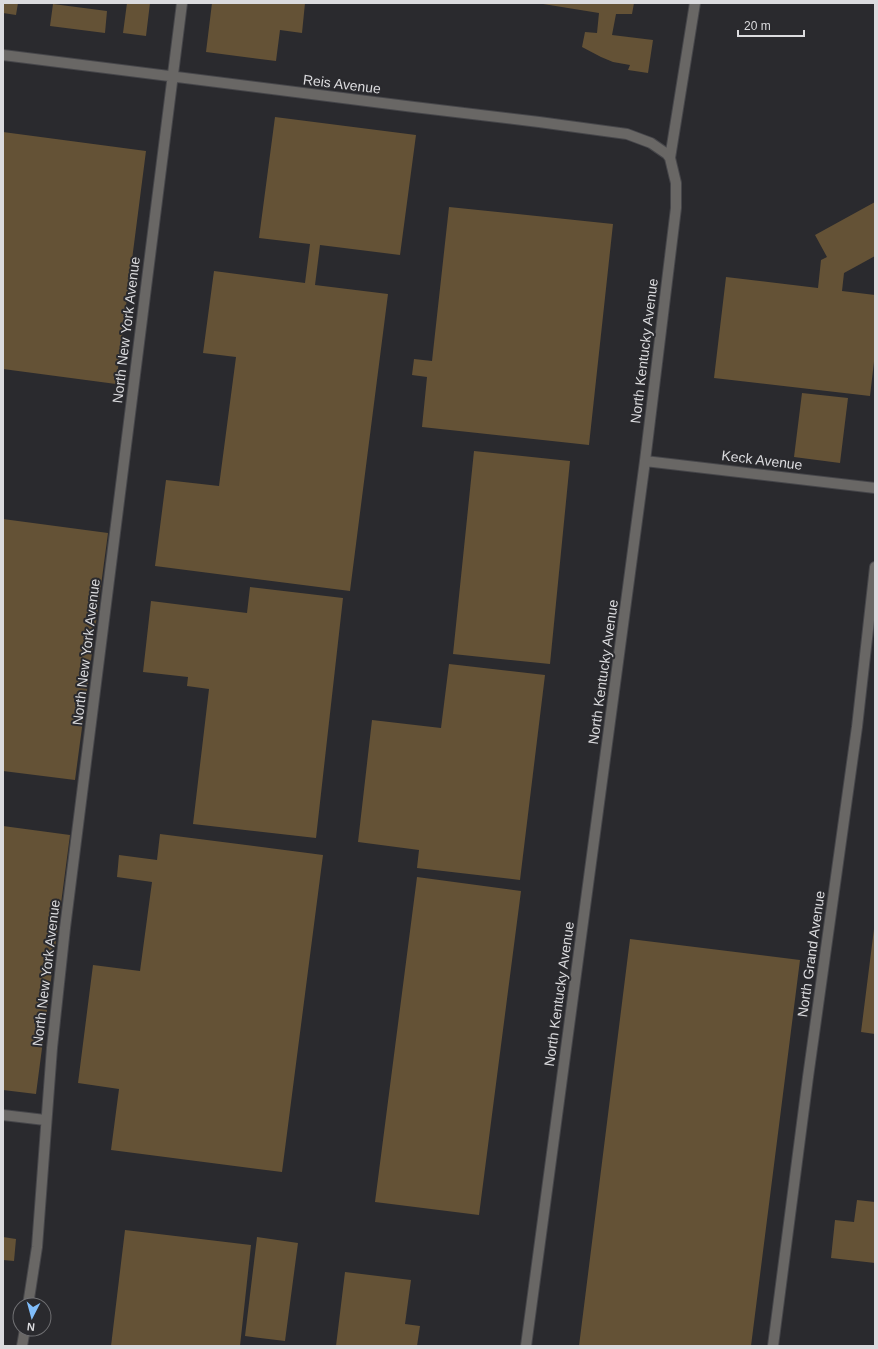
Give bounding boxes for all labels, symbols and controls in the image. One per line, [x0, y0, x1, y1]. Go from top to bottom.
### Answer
scale bar [738, 12, 804, 38]
text: 20 m [744, 19, 771, 33]
street label: Reis Avenue [302, 71, 382, 97]
street label: North New York Avenue [109, 256, 143, 404]
street label: North Kentucky Avenue [627, 277, 661, 424]
street label: Keck Avenue [721, 447, 804, 473]
street label: North New York Avenue [69, 578, 103, 726]
street label: North Kentucky Avenue [585, 598, 621, 745]
street label: North Grand Avenue [794, 890, 828, 1018]
street label: North New York Avenue [29, 899, 63, 1047]
street label: North Kentucky Avenue [541, 920, 577, 1067]
north arrow [12, 1297, 52, 1337]
text: N [26, 1321, 36, 1333]

